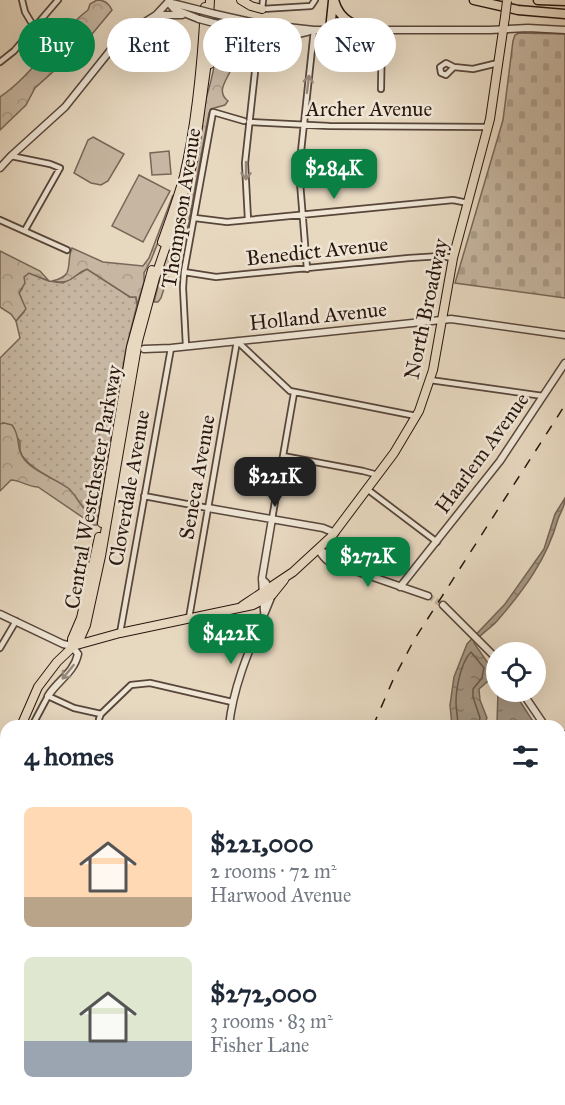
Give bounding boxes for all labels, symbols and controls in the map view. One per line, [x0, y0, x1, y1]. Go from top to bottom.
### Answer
chip: Buy [18, 18, 95, 72]
chip: Rent [107, 18, 191, 72]
chip: Filters [203, 18, 302, 72]
chip: New [314, 18, 396, 72]
one-way arrow [303, 74, 314, 94]
street label: Archer Avenue [305, 96, 433, 122]
street label: Thompson Avenue [155, 126, 207, 290]
pin: $284K [292, 149, 376, 200]
text: $284K [305, 156, 363, 180]
one-way arrow [240, 160, 252, 180]
street label: Benedict Avenue [245, 231, 390, 271]
street label: North Broadway [398, 235, 454, 382]
street label: Holland Avenue [248, 296, 388, 336]
street label: Central Westchester Parkway [59, 362, 127, 611]
street label: Haarlem Avenue [429, 387, 535, 519]
street label: Cloverdale Avenue [102, 408, 156, 568]
street label: Seneca Avenue [173, 412, 221, 541]
pin: $221K [233, 457, 317, 508]
text: $221K [248, 464, 302, 488]
pin: $272K [326, 537, 410, 588]
text: $272K [340, 544, 396, 568]
pin: $422K [189, 614, 273, 665]
text: $422K [203, 621, 260, 645]
map controls [486, 642, 546, 702]
button: locate [486, 642, 546, 702]
one-way arrow [61, 664, 74, 680]
text: 4 homes [24, 740, 114, 772]
icon: filters [509, 740, 542, 773]
text: $221,000 [210, 827, 314, 859]
icon: home [72, 831, 144, 903]
text: 2 rooms · 72 m² [210, 859, 337, 883]
text: Harwood Avenue [210, 883, 351, 907]
text: $272,000 [210, 977, 317, 1009]
icon: home [72, 981, 144, 1053]
text: 3 rooms · 83 m² [210, 1009, 333, 1033]
text: Fisher Lane [210, 1033, 309, 1057]

